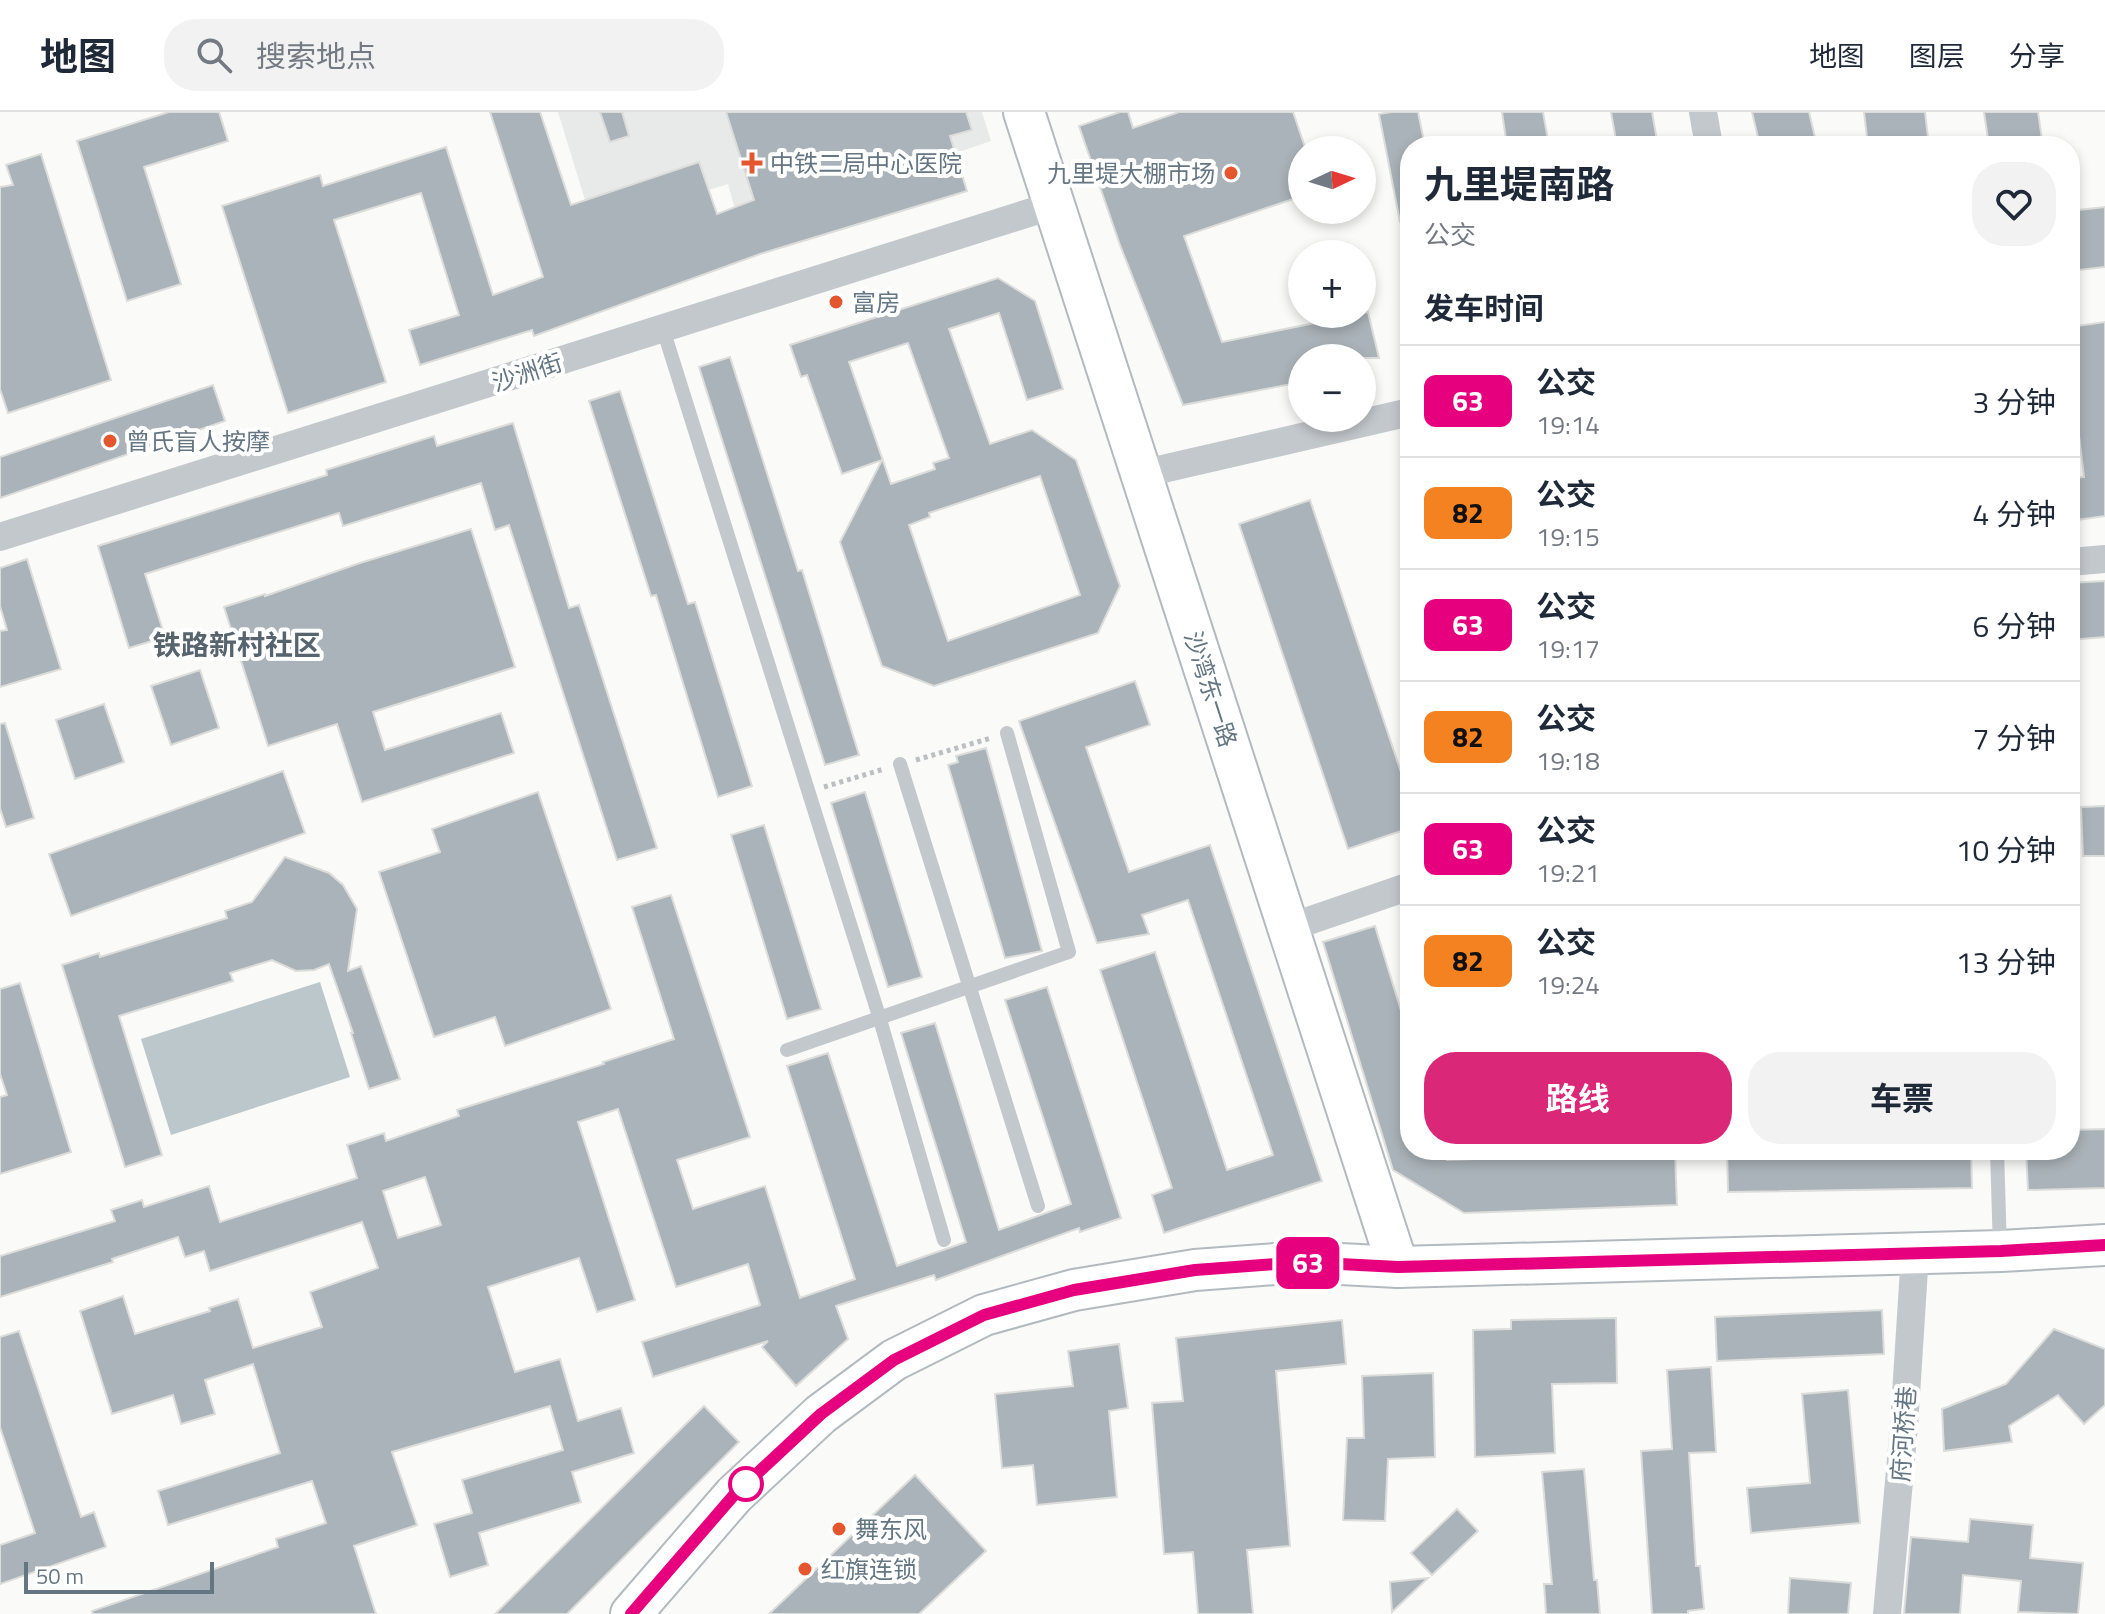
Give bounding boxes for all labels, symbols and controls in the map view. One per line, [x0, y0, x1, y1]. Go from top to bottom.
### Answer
search box [164, 19, 724, 91]
text: 地图 [40, 27, 116, 85]
icon: search [192, 33, 236, 77]
text: 搜索地点 [256, 33, 376, 79]
text: 地图 [1809, 34, 1865, 77]
text: 图层 [1909, 34, 1965, 77]
text: 分享 [2009, 34, 2065, 77]
north arrow [1288, 136, 1376, 224]
map controls [1288, 136, 1376, 432]
place label: 中铁二局中心医院 [770, 145, 962, 181]
marker: 中铁二局中心医院 [741, 152, 763, 174]
place label: 九里堤大棚市场 [1047, 155, 1215, 191]
text: 九里堤南路 [1424, 155, 1614, 213]
button: heart [1972, 162, 2056, 246]
marker: 九里堤大棚市场 [1222, 164, 1240, 182]
text: 公交 [1424, 215, 1476, 254]
button: + [1288, 240, 1376, 328]
place label: 富房 [852, 284, 900, 320]
text: 发车时间 [1424, 285, 1544, 331]
marker: 富房 [827, 293, 845, 311]
street label: 沙洲街 [487, 344, 567, 400]
button: − [1288, 344, 1376, 432]
text: 公交 [1536, 359, 1596, 405]
text: 63 [1452, 379, 1484, 422]
text: 3 分钟 [1973, 379, 2056, 425]
text: 19:14 [1536, 405, 1600, 444]
place label: 曾氏盲人按摩 [126, 423, 270, 459]
marker: 曾氏盲人按摩 [101, 432, 119, 450]
text: 公交 [1536, 471, 1596, 517]
text: 82 [1452, 491, 1484, 534]
text: 4 分钟 [1973, 491, 2056, 537]
text: 19:15 [1536, 517, 1600, 556]
text: 公交 [1536, 583, 1596, 629]
text: 63 [1452, 603, 1484, 646]
text: 6 分钟 [1973, 603, 2056, 649]
district label: 铁路新村社区 [153, 623, 321, 666]
street label: 沙湾东一路 [1175, 626, 1247, 752]
text: 19:17 [1536, 629, 1600, 668]
text: 公交 [1536, 695, 1596, 741]
text: 82 [1452, 715, 1484, 758]
text: 7 分钟 [1973, 715, 2056, 761]
text: 19:18 [1536, 741, 1600, 780]
text: 公交 [1536, 807, 1596, 853]
text: 63 [1452, 827, 1484, 870]
text: 10 分钟 [1956, 827, 2056, 873]
text: 19:21 [1536, 853, 1600, 892]
text: 公交 [1536, 919, 1596, 965]
text: 82 [1452, 939, 1484, 982]
text: 13 分钟 [1956, 939, 2056, 985]
text: 19:24 [1536, 965, 1600, 1004]
button: 路线 [1424, 1052, 1732, 1144]
button: 车票 [1748, 1052, 2056, 1144]
line badge: 63 [1272, 1237, 1344, 1289]
text: 63 [1292, 1241, 1324, 1284]
street label: 府河桥巷 [1882, 1385, 1924, 1483]
unlabelled marker [729, 1467, 763, 1501]
place label: 舞东风 [855, 1511, 927, 1547]
marker: 舞东风 [830, 1520, 848, 1538]
place label: 红旗连锁 [821, 1551, 917, 1587]
scale bar [24, 1558, 214, 1594]
text: 50 m [36, 1559, 84, 1593]
marker: 红旗连锁 [796, 1560, 814, 1578]

